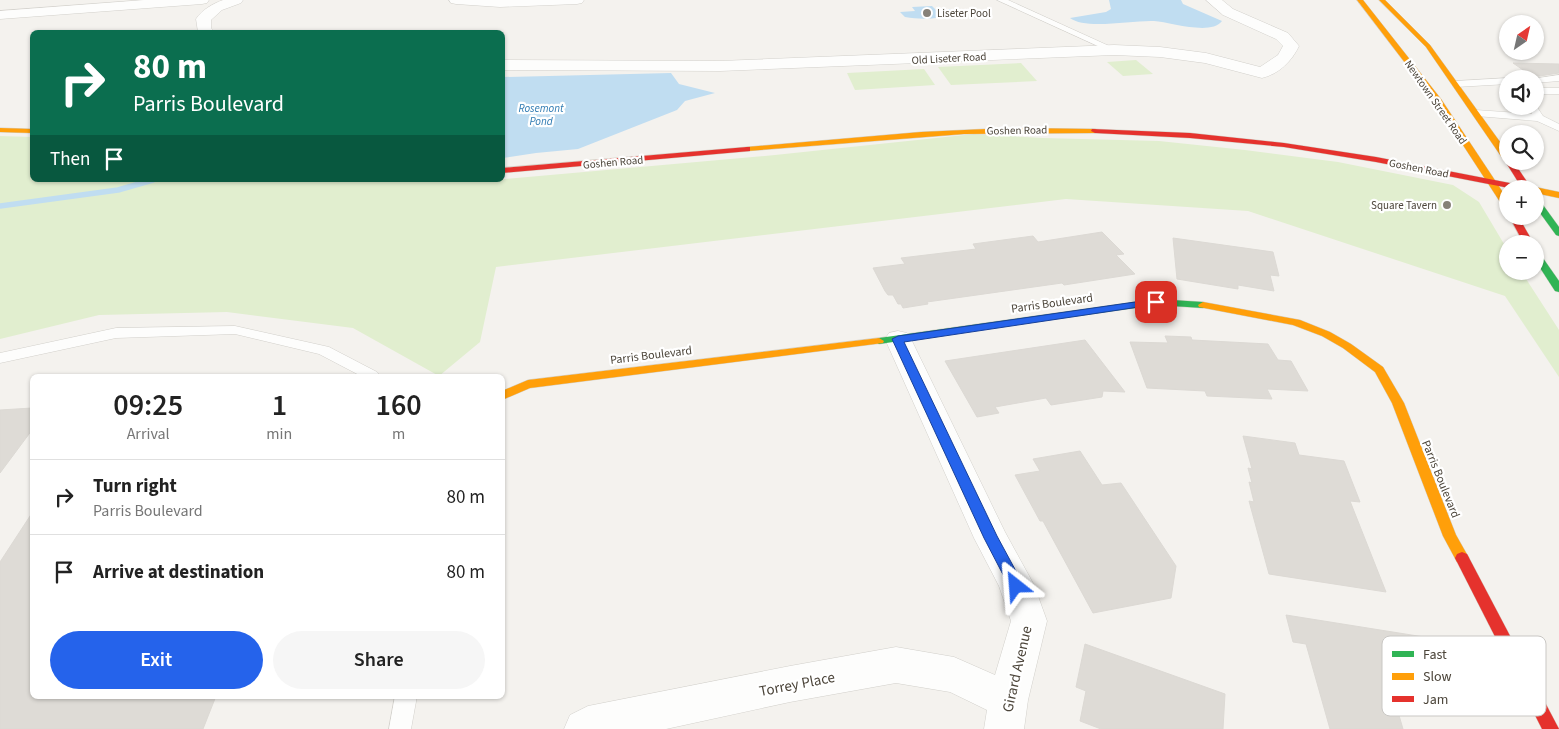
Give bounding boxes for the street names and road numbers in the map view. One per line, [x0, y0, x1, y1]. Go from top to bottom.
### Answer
street label: Old Liseter Road [911, 49, 987, 68]
street label: Newtown Street Road [1401, 57, 1470, 147]
street label: Goshen Road [987, 122, 1047, 139]
street label: Goshen Road [582, 152, 644, 173]
street label: Goshen Road [1388, 155, 1450, 182]
street label: Parris Boulevard [1010, 289, 1094, 318]
street label: Parris Boulevard [609, 342, 693, 369]
street label: Parris Boulevard [1417, 438, 1464, 521]
street label: Girard Avenue [997, 624, 1038, 714]
street label: Torrey Place [757, 667, 837, 702]

